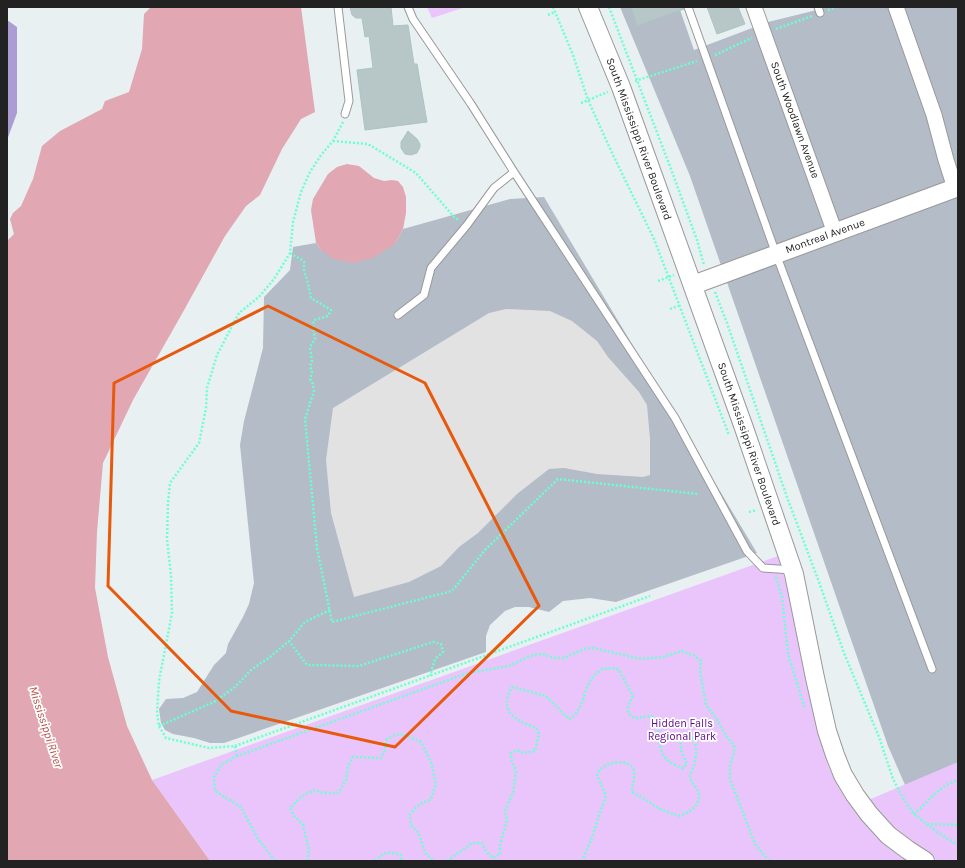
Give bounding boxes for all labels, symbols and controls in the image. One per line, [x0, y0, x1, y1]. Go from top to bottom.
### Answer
street label: South Mississippi River Boulevard [604, 56, 674, 222]
street label: South Woodlawn Avenue [768, 60, 822, 180]
street label: Montreal Avenue [783, 215, 867, 256]
street label: South Mississippi River Boulevard [715, 361, 783, 527]
water label: Mississippi River [26, 684, 66, 770]
park label: Hidden Falls Regional Park [648, 717, 716, 743]

